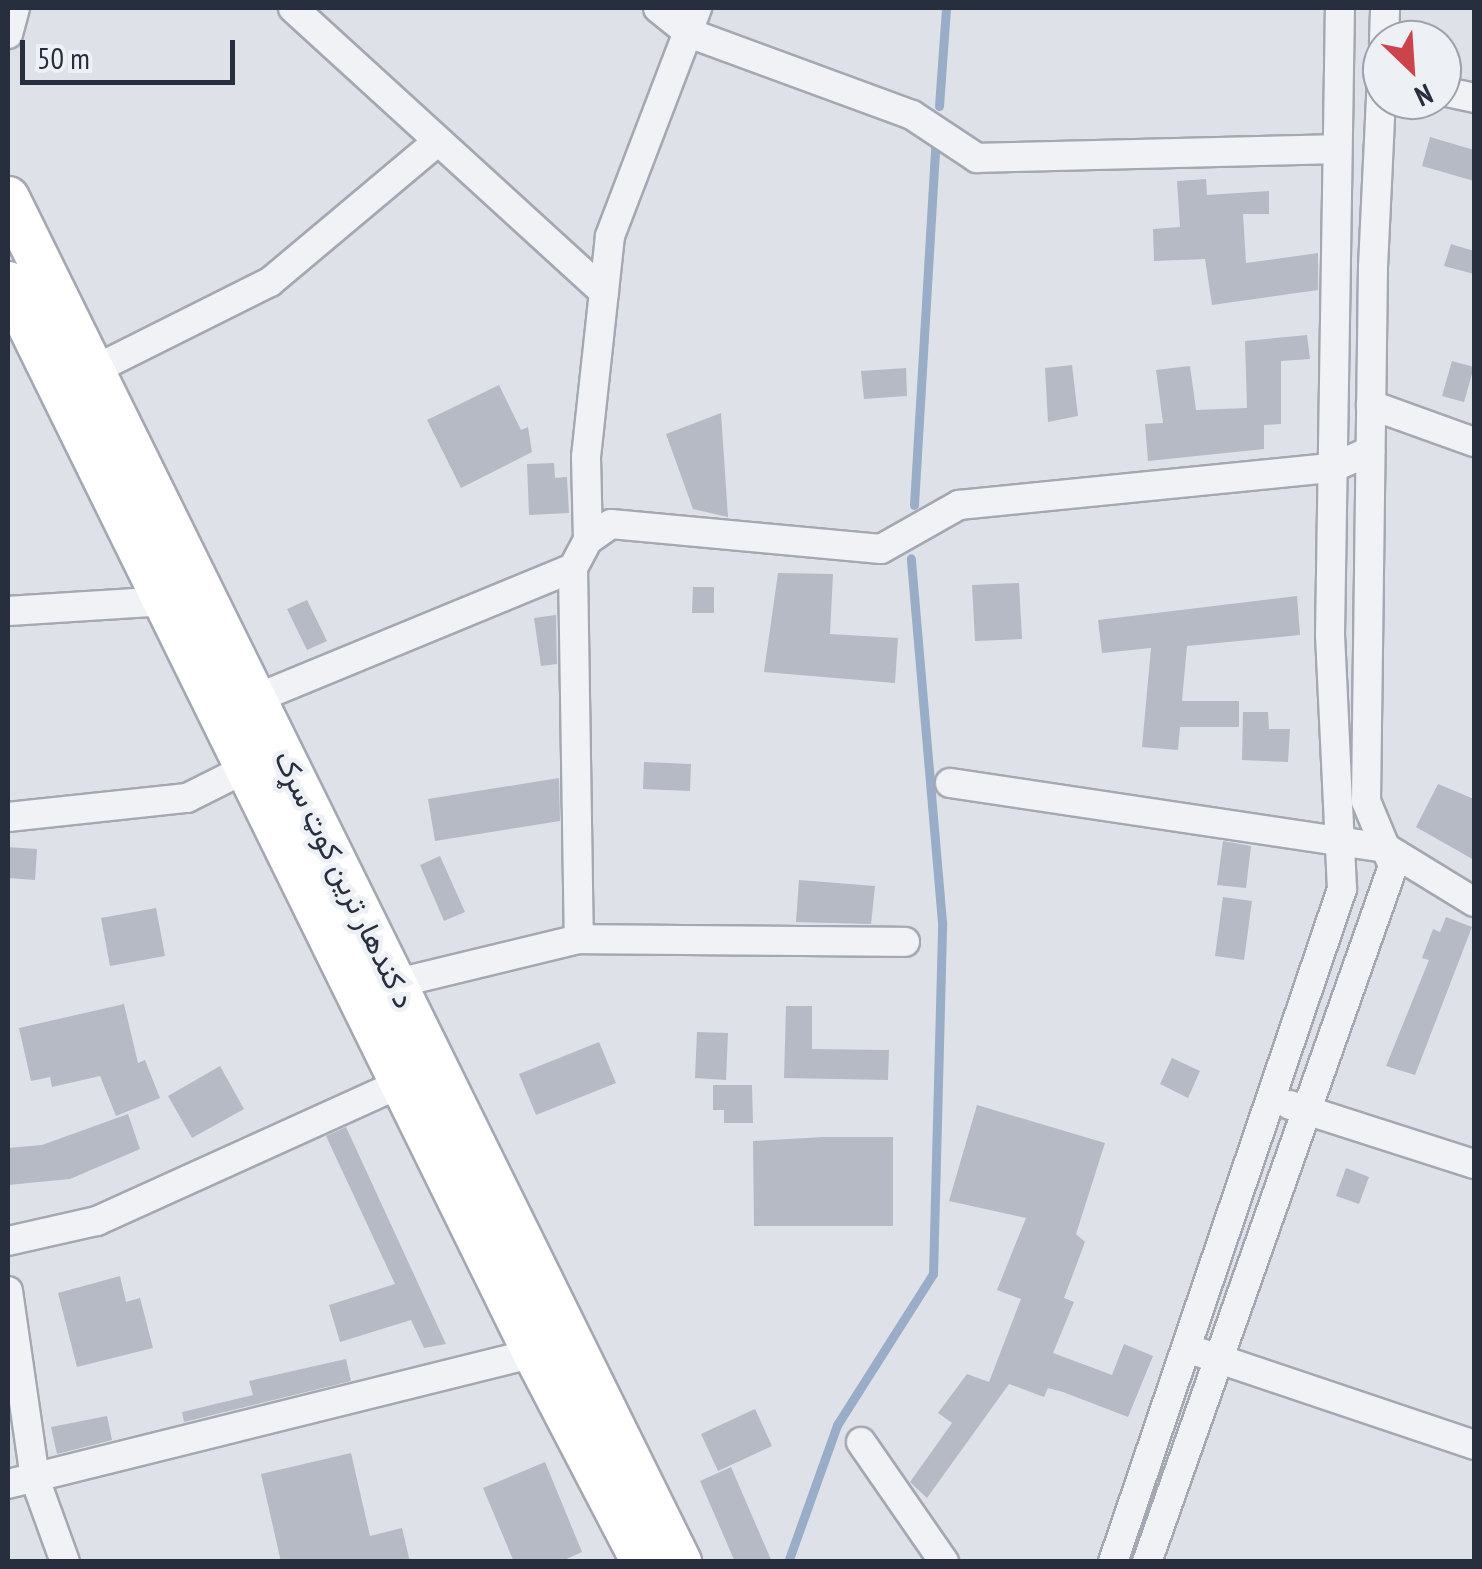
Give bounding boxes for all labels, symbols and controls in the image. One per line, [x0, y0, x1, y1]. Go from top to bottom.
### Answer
scale bar [25, 20, 240, 82]
north arrow [1362, 20, 1462, 120]
text: 50 m [37, 38, 90, 77]
text: N [1409, 76, 1439, 116]
street label: د کندهار ترين کوټ سړک [267, 744, 423, 1014]

